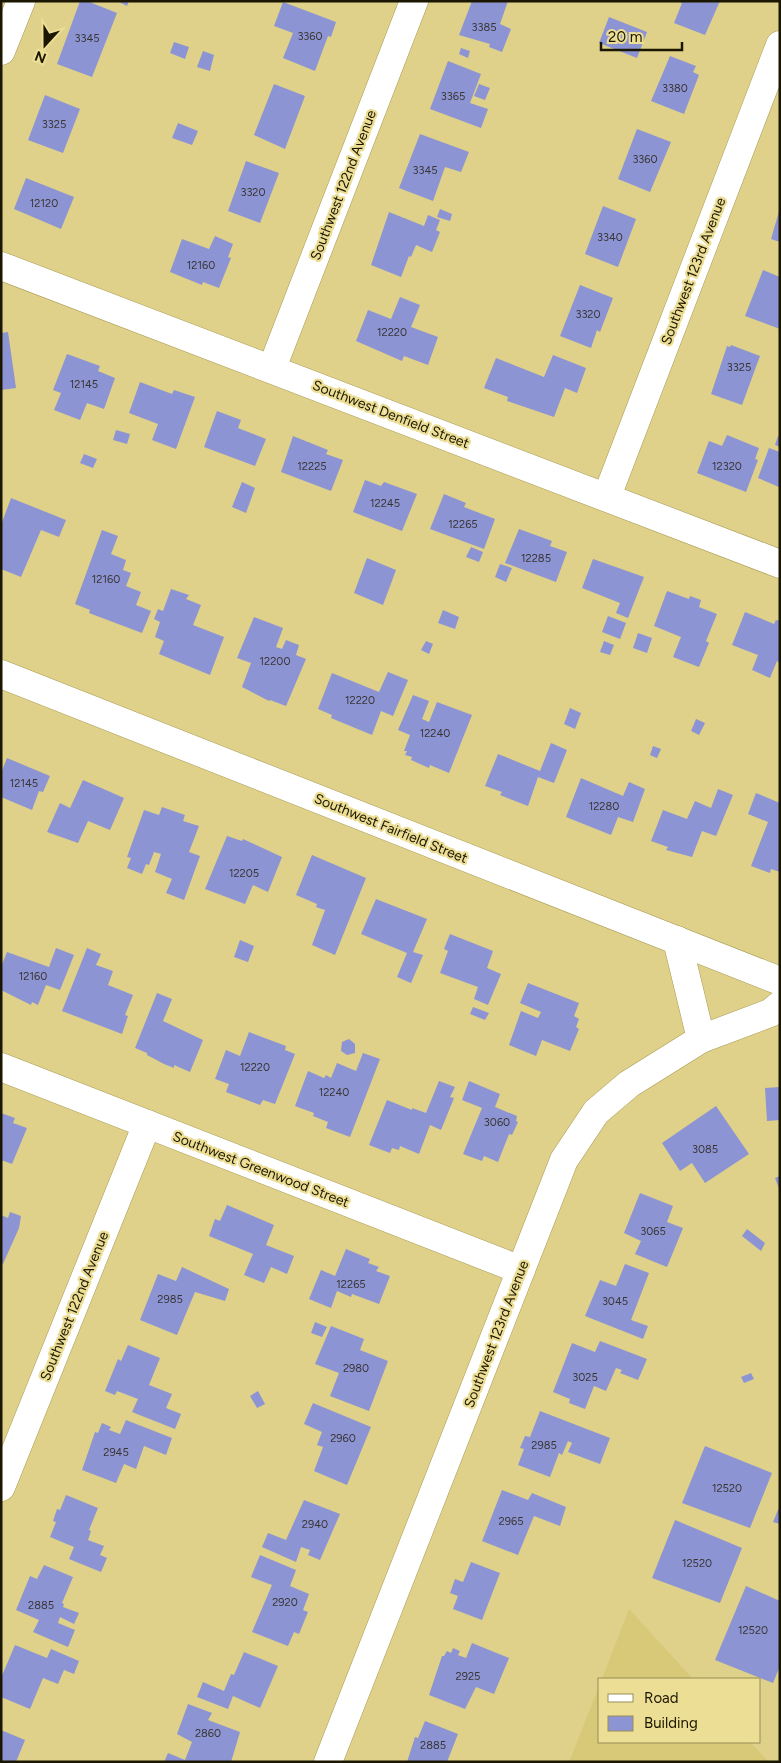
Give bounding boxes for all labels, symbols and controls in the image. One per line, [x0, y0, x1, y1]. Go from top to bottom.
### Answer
north arrow [20, 20, 70, 70]
scale bar [601, 20, 682, 52]
house number: 3385 [471, 21, 497, 34]
text: 20 m [608, 28, 642, 46]
house number: 3360 [297, 30, 323, 43]
house number: 3345 [74, 32, 100, 45]
text: N [32, 47, 49, 67]
house number: 3380 [662, 82, 688, 95]
house number: 3365 [441, 90, 465, 103]
street label: Southwest 122nd Avenue [307, 107, 380, 263]
house number: 3325 [42, 118, 66, 131]
house number: 3360 [632, 153, 658, 166]
house number: 3345 [412, 164, 438, 177]
house number: 3320 [240, 186, 266, 199]
street label: Southwest 123rd Avenue [658, 195, 730, 347]
house number: 12120 [30, 197, 58, 210]
house number: 3340 [597, 231, 623, 244]
house number: 12160 [187, 259, 215, 272]
house number: 3320 [575, 308, 601, 321]
house number: 12220 [377, 326, 407, 339]
house number: 3325 [727, 361, 751, 374]
street label: Southwest Denfield Street [310, 377, 472, 452]
house number: 12145 [70, 378, 98, 391]
house number: 12225 [297, 460, 327, 473]
house number: 12320 [712, 460, 742, 473]
house number: 12245 [370, 497, 400, 510]
house number: 12265 [448, 518, 478, 531]
house number: 12285 [521, 552, 551, 565]
house number: 12160 [92, 573, 120, 586]
house number: 12200 [260, 655, 290, 668]
house number: 12220 [345, 694, 375, 707]
house number: 12240 [420, 727, 450, 740]
house number: 12145 [10, 777, 38, 790]
street label: Southwest Fairfield Street [312, 790, 470, 867]
house number: 12280 [589, 800, 619, 813]
house number: 12205 [229, 867, 259, 880]
house number: 12160 [19, 970, 47, 983]
house number: 12220 [240, 1061, 270, 1074]
house number: 12240 [319, 1086, 349, 1099]
house number: 3060 [484, 1116, 510, 1129]
street label: Southwest Greenwood Street [170, 1128, 351, 1211]
house number: 3085 [692, 1143, 718, 1156]
house number: 3065 [640, 1225, 666, 1238]
street label: Southwest 122nd Avenue [37, 1229, 112, 1383]
street label: Southwest 123rd Avenue [461, 1258, 533, 1410]
house number: 12265 [336, 1278, 366, 1291]
house number: 2985 [157, 1293, 183, 1306]
house number: 3045 [602, 1295, 628, 1308]
house number: 2980 [343, 1362, 369, 1375]
house number: 3025 [572, 1371, 598, 1384]
house number: 2960 [330, 1432, 356, 1445]
house number: 2985 [531, 1439, 557, 1452]
house number: 2945 [103, 1446, 129, 1459]
house number: 12520 [712, 1482, 742, 1495]
house number: 2965 [499, 1515, 523, 1528]
house number: 2940 [302, 1518, 328, 1531]
house number: 12520 [682, 1557, 712, 1570]
house number: 2920 [272, 1596, 298, 1609]
house number: 2885 [28, 1599, 54, 1612]
house number: 12520 [738, 1624, 768, 1637]
house number: 2925 [456, 1670, 480, 1683]
legend [598, 1678, 761, 1743]
text: Road [644, 1689, 679, 1707]
text: Building [644, 1714, 698, 1732]
house number: 2860 [195, 1727, 221, 1740]
house number: 2885 [420, 1739, 446, 1752]

